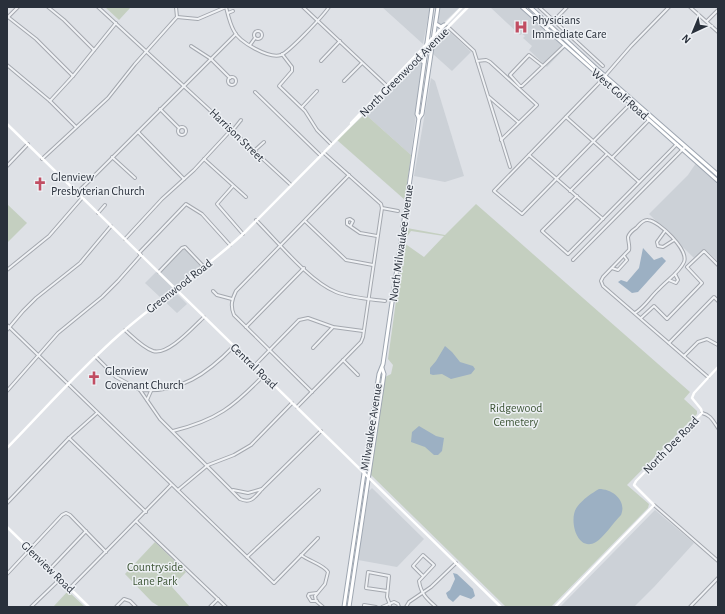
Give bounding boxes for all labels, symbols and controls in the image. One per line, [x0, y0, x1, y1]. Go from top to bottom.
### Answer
north arrow [673, 12, 713, 52]
place label: Physicians Immediate Care [532, 14, 607, 40]
hospital icon: Physicians Immediate Care [513, 19, 529, 35]
street label: North Greenwood Avenue [357, 25, 451, 119]
text: N [680, 32, 693, 45]
street label: West Golf Road [589, 66, 651, 122]
street label: Harrison Street [207, 106, 267, 164]
place label: Glenview Presbyterian Church [51, 171, 145, 198]
church icon: Glenview Presbyterian Church [32, 176, 48, 192]
street label: North Milwaukee Avenue [387, 184, 415, 302]
street label: Greenwood Road [144, 257, 214, 315]
street label: Central Road [228, 341, 280, 391]
place label: Glenview Covenant Church [105, 365, 184, 391]
church icon: Glenview Covenant Church [86, 370, 102, 386]
street label: Milwaukee Avenue [358, 383, 384, 471]
park label: Ridgewood Cemetery [489, 402, 543, 429]
street label: North Dee Road [641, 414, 701, 476]
street label: Glenview Road [19, 539, 77, 595]
park label: Countryside Lane Park [127, 561, 183, 587]

